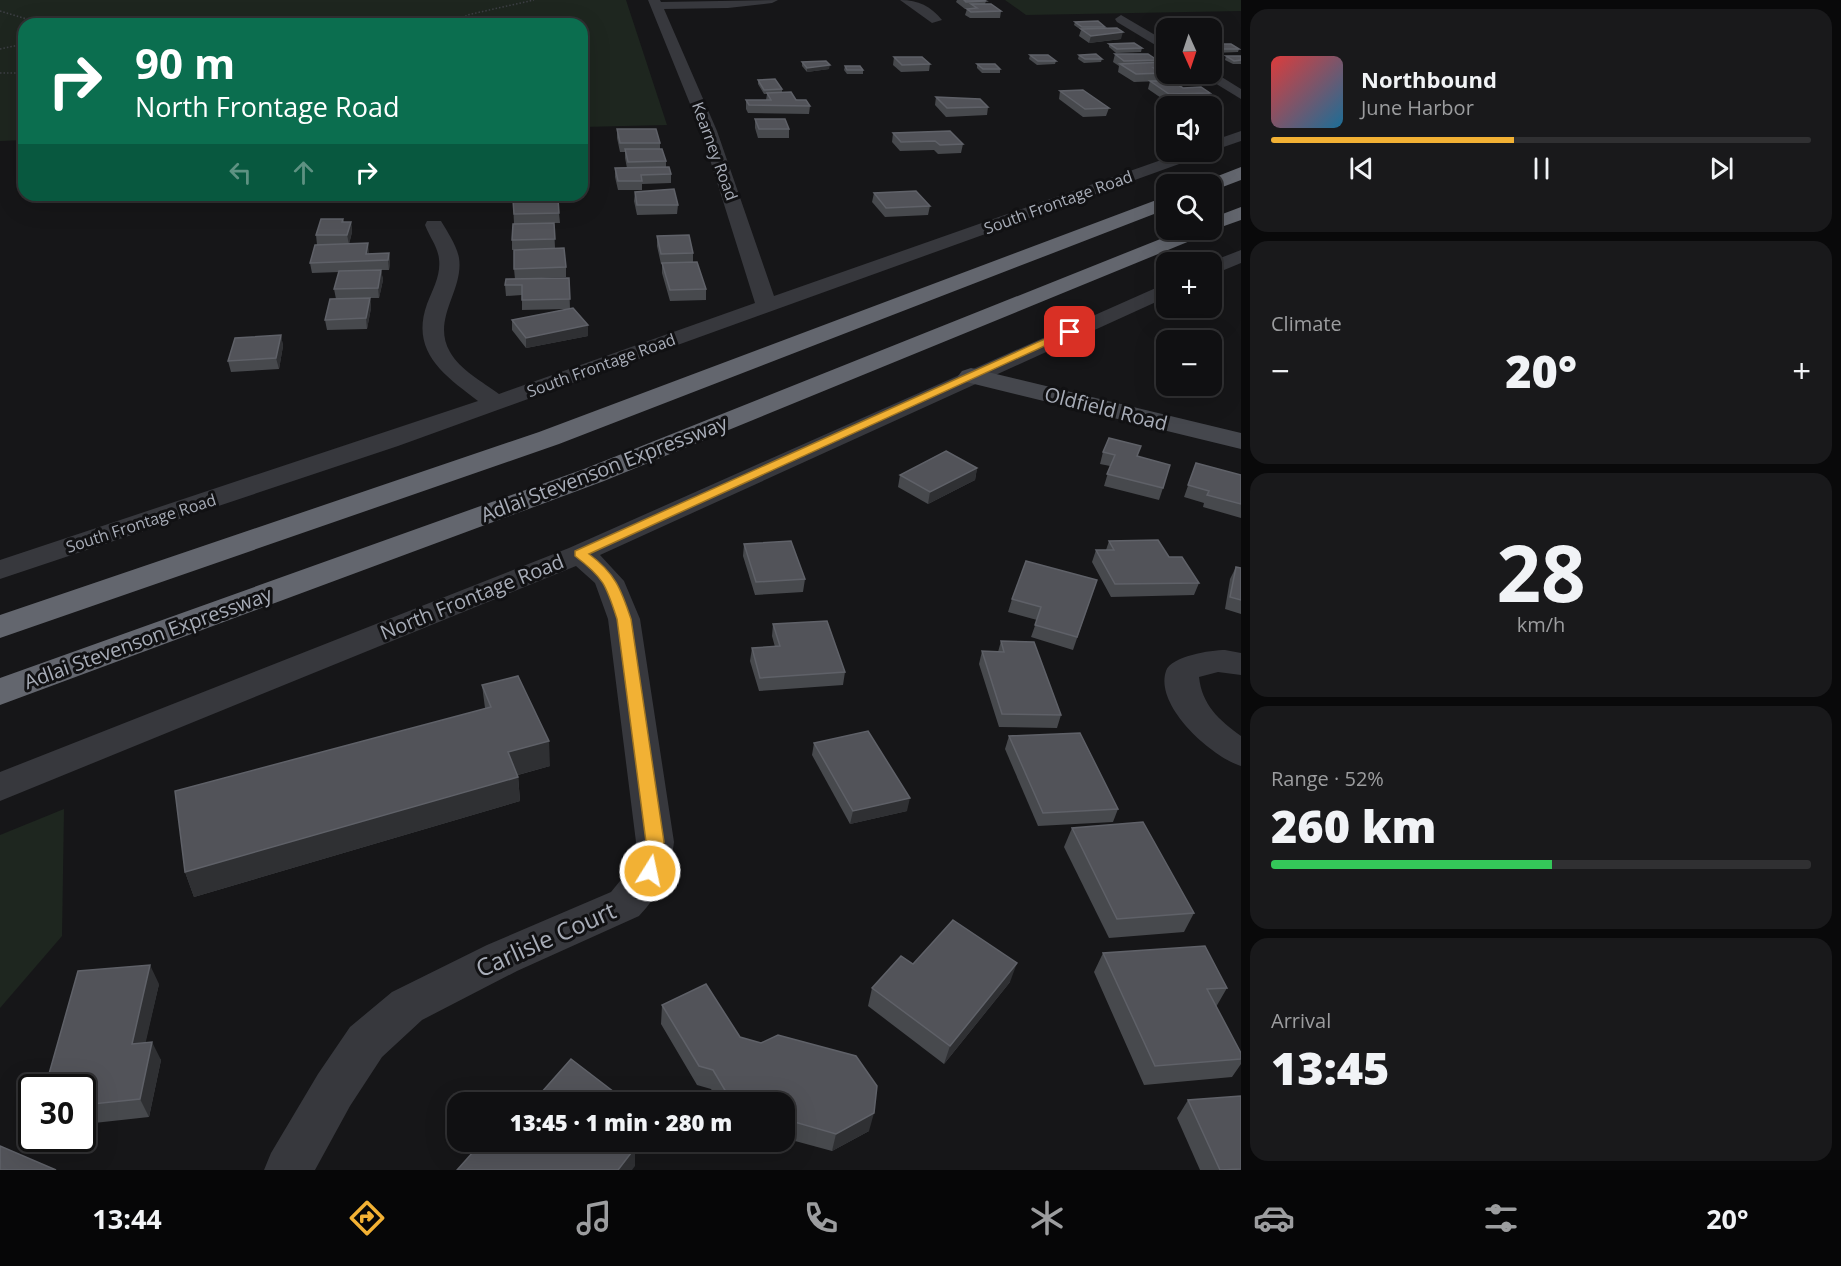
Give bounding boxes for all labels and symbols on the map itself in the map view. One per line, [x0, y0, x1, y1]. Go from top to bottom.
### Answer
north arrow [1156, 18, 1222, 84]
street label: Kearney Road [687, 99, 743, 203]
street label: South Frontage Road [981, 165, 1135, 239]
pin [1044, 306, 1095, 357]
street label: South Frontage Road [524, 328, 678, 402]
street label: Oldfield Road [1042, 380, 1171, 437]
street label: Adlai Stevenson Expressway [477, 409, 732, 528]
street label: South Frontage Road [63, 488, 219, 558]
street label: North Frontage Road [376, 547, 568, 646]
street label: Adlai Stevenson Expressway [20, 580, 276, 695]
position arrow [618, 839, 682, 903]
street label: Carlisle Court [470, 893, 621, 984]
speed limit sign: 30 [18, 1074, 96, 1152]

